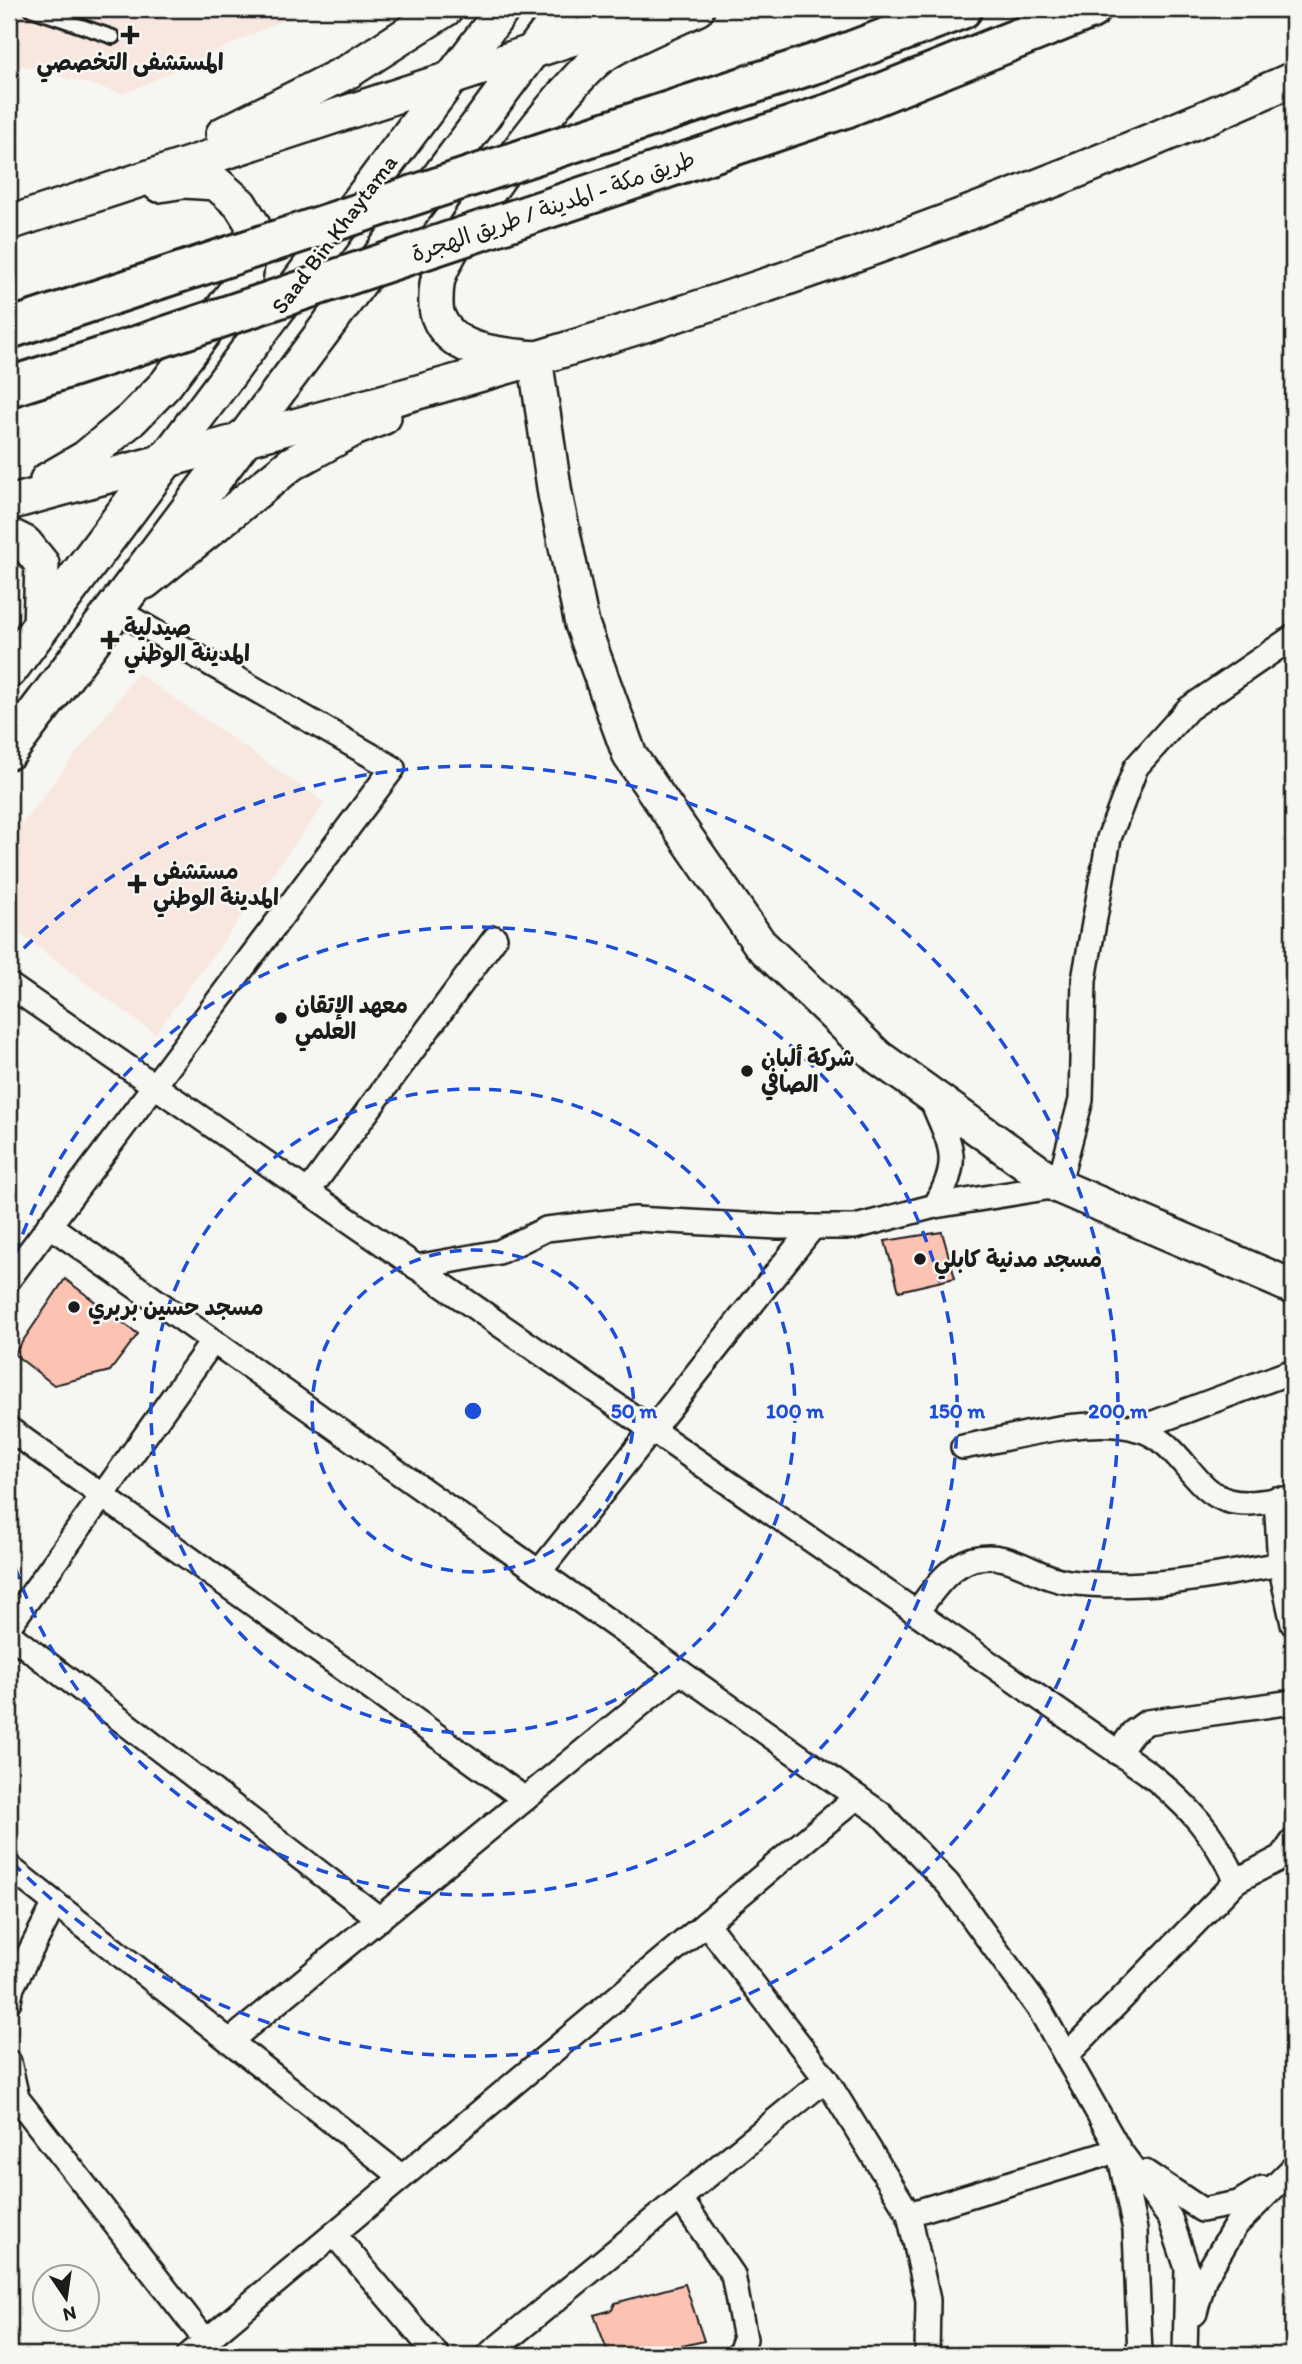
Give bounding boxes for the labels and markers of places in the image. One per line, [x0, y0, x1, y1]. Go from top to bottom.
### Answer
marker: المستشفى التخصصي [120, 25, 140, 45]
place label: المستشفى التخصصي [36, 48, 224, 83]
place label: صيدلية المدينة الوطني [124, 613, 250, 674]
marker: صيدلية المدينة الوطني [102, 632, 118, 648]
place label: مستشفى المدينة الوطني [153, 857, 279, 918]
marker: مستشفى المدينة الوطني [127, 874, 147, 894]
place label: معهد الإتقان العلمي [295, 991, 408, 1052]
marker: معهد الإتقان العلمي [273, 1010, 289, 1026]
place label: شركة ألبان الصافي [761, 1044, 855, 1101]
marker: شركة ألبان الصافي [739, 1063, 755, 1079]
place label: مسجد مدنية كابلي [934, 1245, 1102, 1280]
marker: مسجد مدنية كابلي [912, 1251, 928, 1267]
place label: مسجد حسين بربري [88, 1293, 264, 1325]
marker: مسجد حسين بربري [66, 1299, 82, 1315]
centre of rings [461, 1399, 485, 1423]

